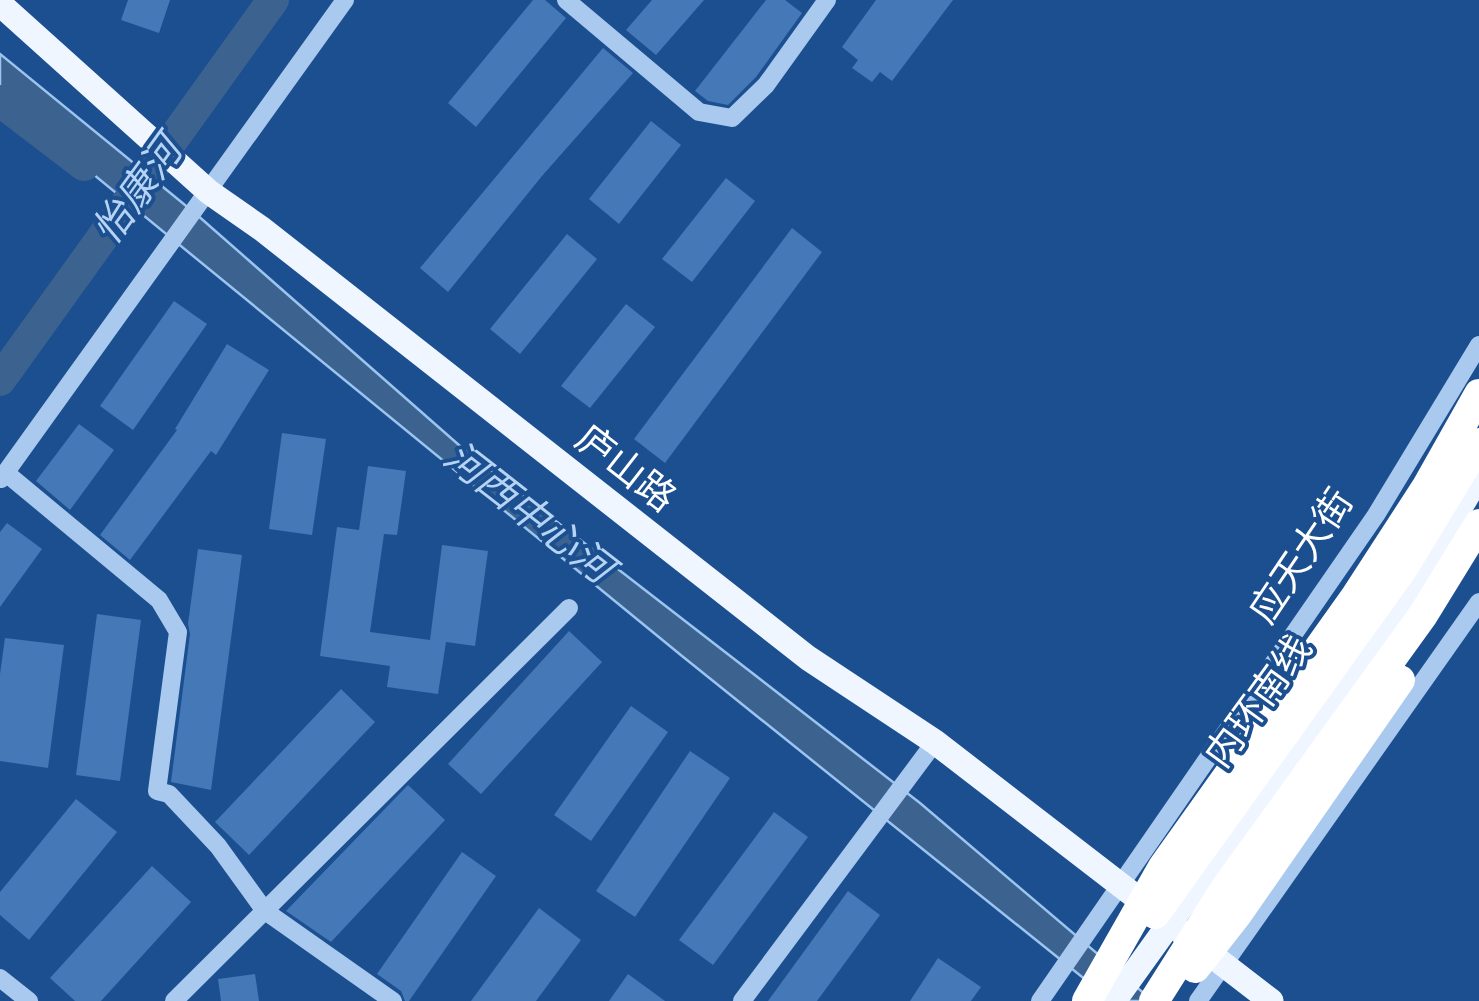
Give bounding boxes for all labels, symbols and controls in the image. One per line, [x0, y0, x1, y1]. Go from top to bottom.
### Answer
water label: 怡康河 [78, 119, 200, 256]
street label: 庐山路 [564, 411, 688, 524]
water label: 河西中心河 [432, 428, 631, 601]
street label: 应天大街 [1235, 477, 1366, 634]
street label: 内环南线 [1191, 623, 1325, 778]

